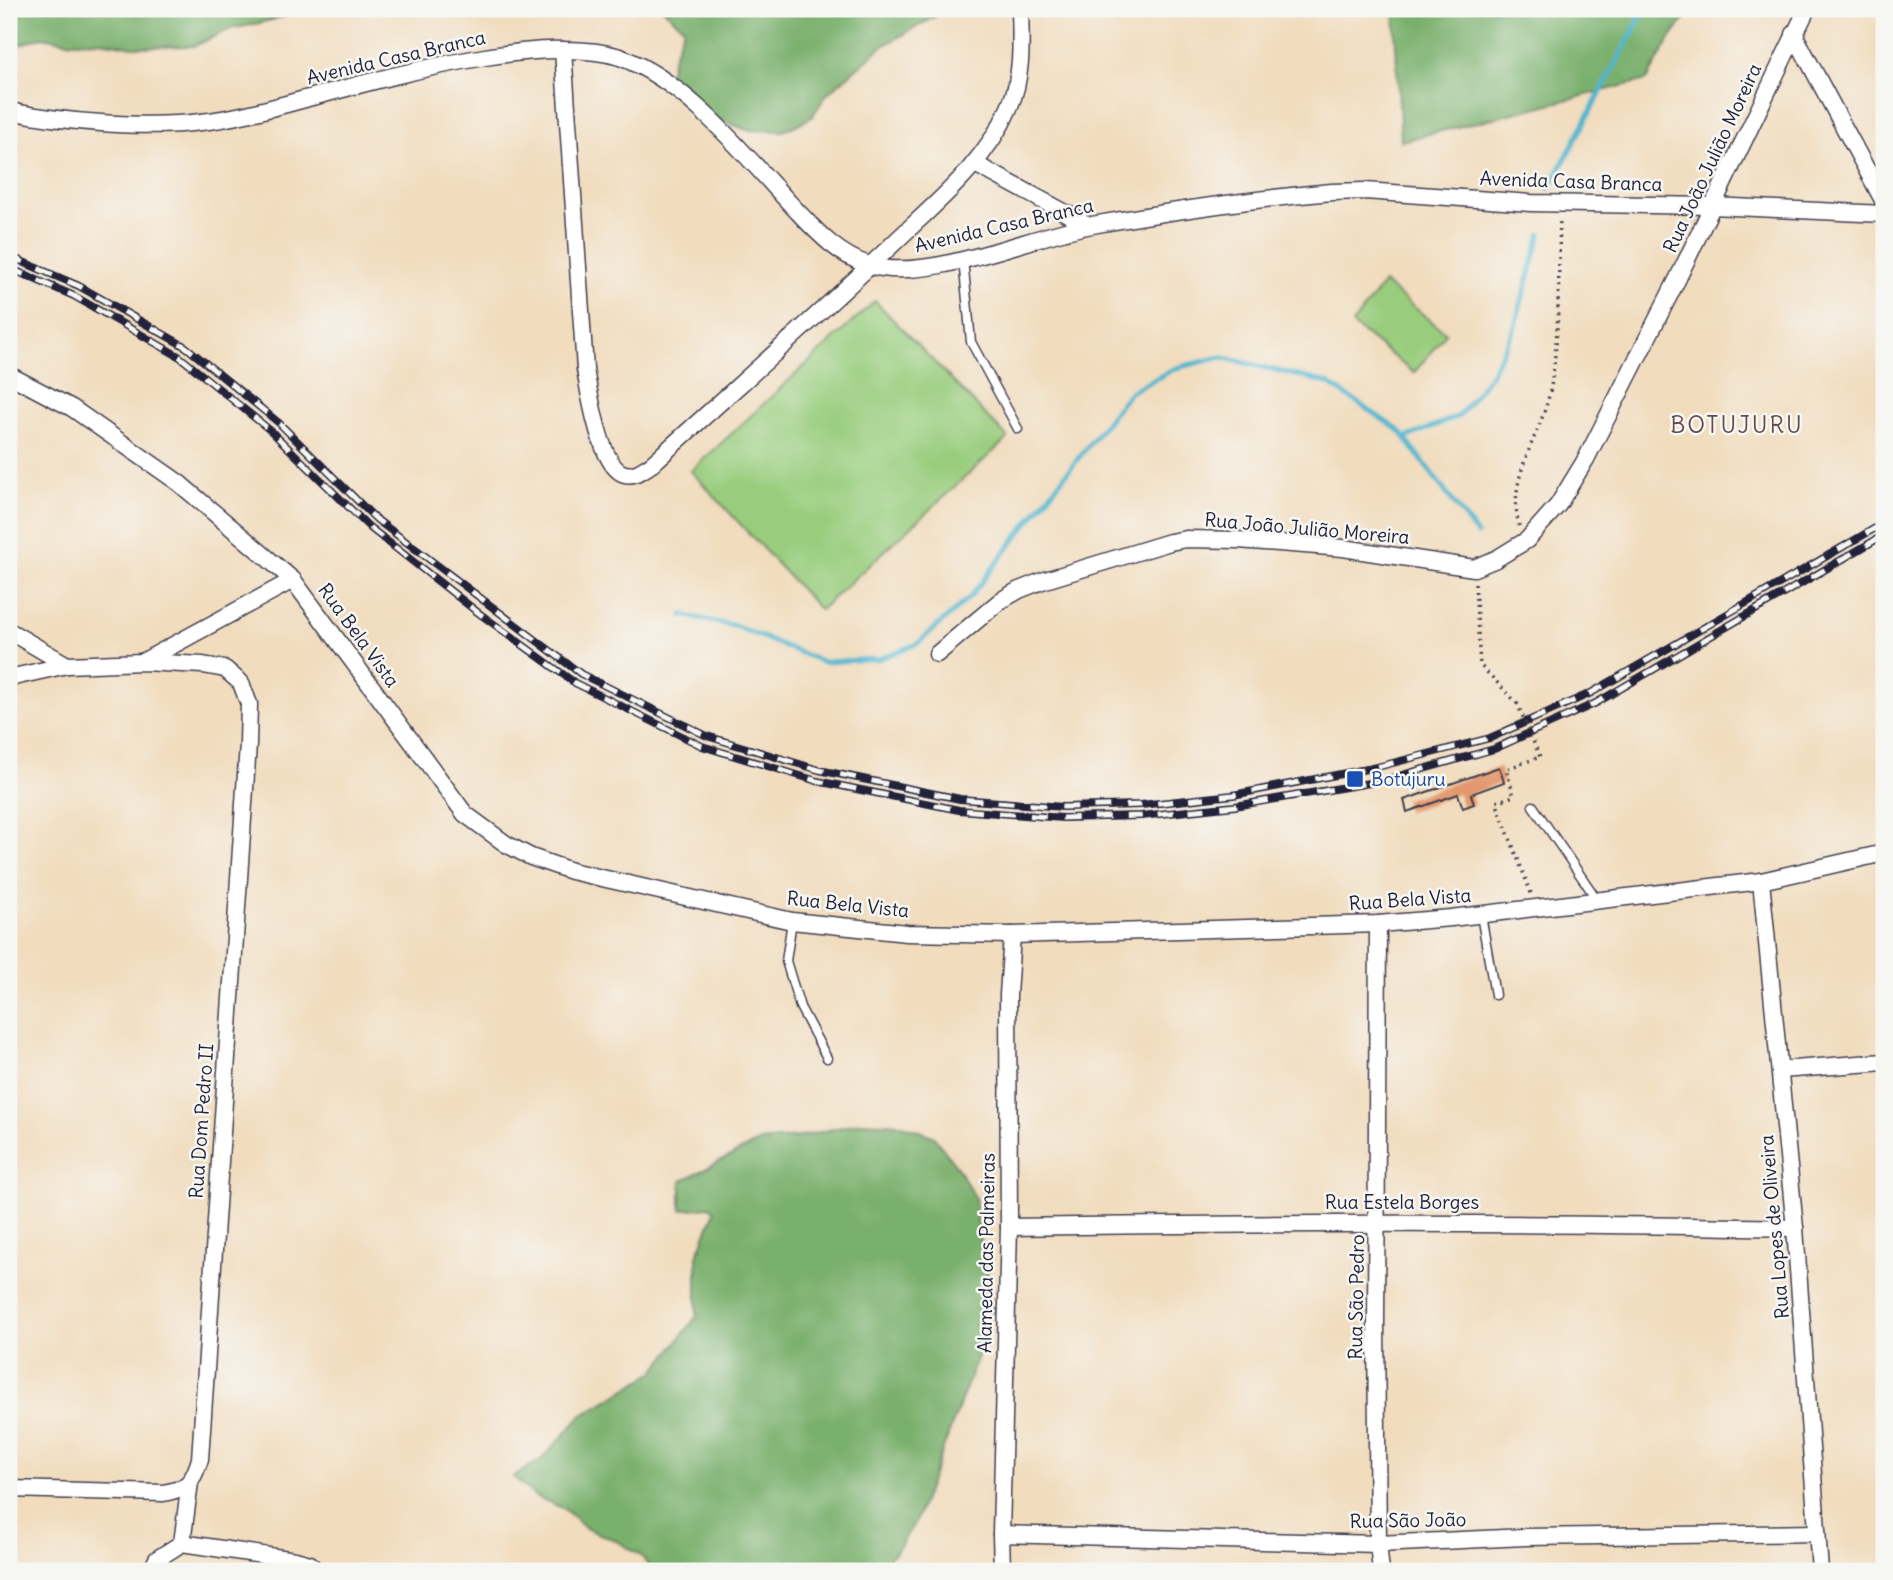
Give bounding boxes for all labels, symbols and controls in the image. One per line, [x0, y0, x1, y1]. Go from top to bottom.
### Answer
street label: Avenida Casa Branca [304, 25, 488, 89]
street label: Rua João Julião Moreira [1658, 60, 1766, 256]
street label: Avenida Casa Branca [1479, 166, 1663, 196]
street label: Avenida Casa Branca [912, 193, 1096, 257]
district label: BOTUJURU [1670, 410, 1804, 439]
street label: Rua João Julião Moreira [1203, 507, 1411, 549]
street label: Rua Bela Vista [313, 578, 405, 692]
place label: Botujuru [1371, 767, 1446, 791]
marker: Botujuru [1345, 769, 1365, 789]
street label: Rua Bela Vista [1348, 883, 1472, 915]
street label: Rua Bela Vista [786, 886, 910, 922]
street label: Rua Dom Pedro II [184, 1043, 218, 1199]
street label: Rua Lopes de Oliveira [1754, 1134, 1794, 1320]
street label: Alameda das Palmeiras [972, 1153, 1000, 1353]
street label: Rua Estela Borges [1325, 1190, 1479, 1214]
street label: Rua São Pedro [1343, 1234, 1369, 1360]
street label: Rua São João [1349, 1507, 1467, 1533]

